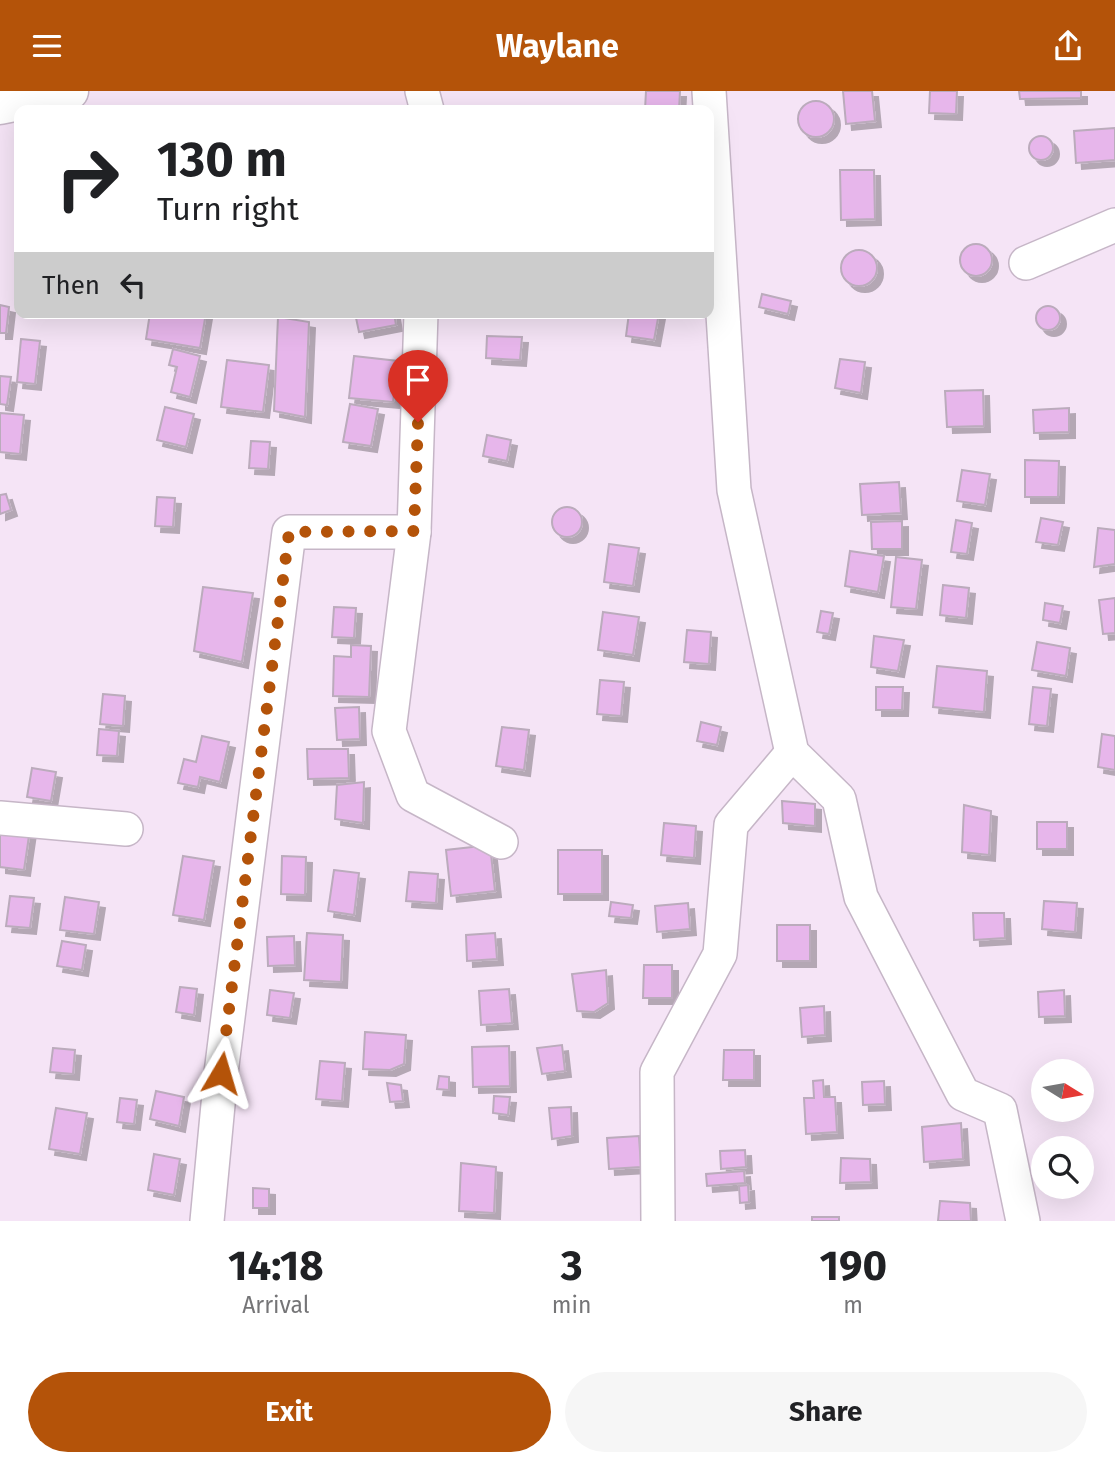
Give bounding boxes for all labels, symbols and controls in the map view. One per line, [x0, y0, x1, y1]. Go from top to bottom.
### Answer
icon: menu [28, 27, 66, 65]
text: Waylane [496, 27, 619, 65]
icon: share [1049, 27, 1087, 65]
text: 130 m [157, 130, 287, 189]
icon: right [42, 133, 133, 224]
text: Turn right [157, 190, 299, 228]
icon: left [114, 266, 152, 304]
text: Then [42, 270, 100, 301]
pin [388, 350, 448, 422]
icon: arrive [399, 361, 437, 399]
position arrow [184, 1036, 258, 1110]
north arrow [1031, 1059, 1094, 1122]
map controls [1031, 1059, 1094, 1199]
button: search [1031, 1136, 1094, 1199]
text: 14:18 [228, 1241, 324, 1291]
text: 3 [561, 1241, 583, 1291]
text: 190 [819, 1241, 887, 1291]
text: Arrival [242, 1291, 310, 1319]
text: min [552, 1291, 591, 1319]
text: m [843, 1291, 863, 1319]
button: Exit [28, 1372, 551, 1452]
button: Share [565, 1372, 1087, 1452]

